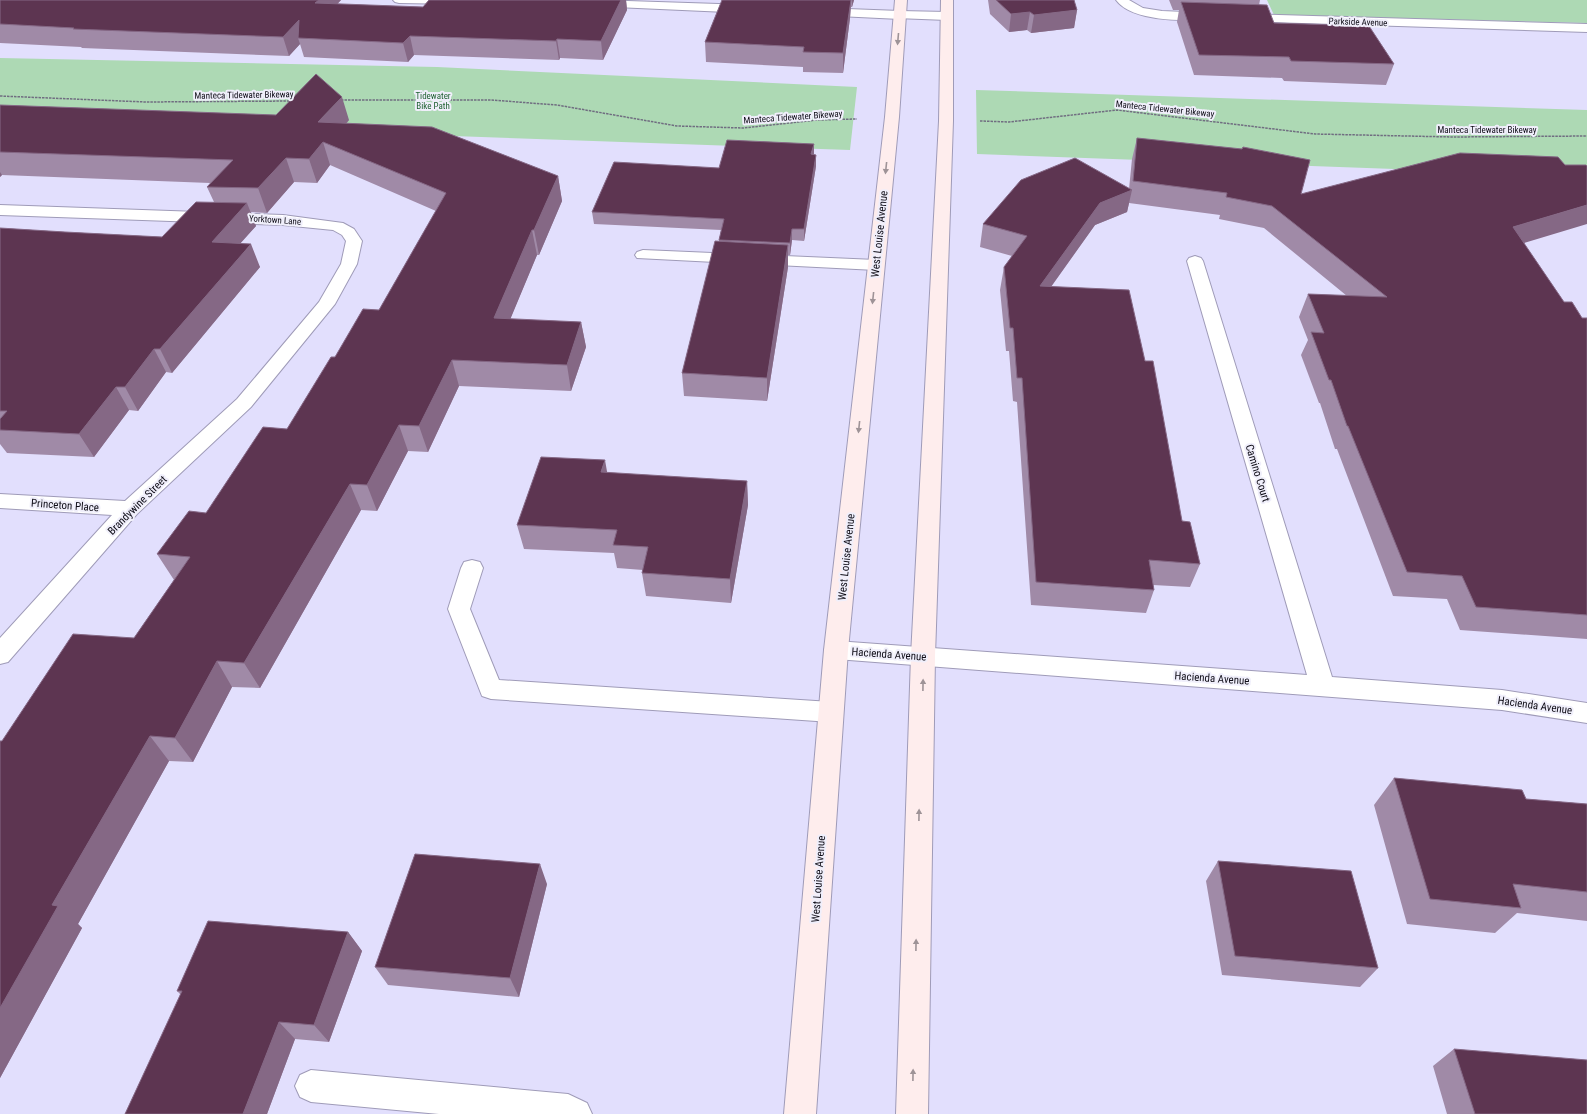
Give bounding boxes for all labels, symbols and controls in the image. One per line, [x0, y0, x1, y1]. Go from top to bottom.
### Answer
street label: Parkside Avenue [1328, 16, 1388, 28]
one-way arrow [895, 33, 901, 45]
street label: Manteca Tidewater Bikeway [194, 89, 294, 101]
park label: Tidewater Bike Path [415, 91, 451, 111]
street label: Manteca Tidewater Bikeway [1115, 99, 1215, 119]
street label: Manteca Tidewater Bikeway [743, 109, 843, 125]
street label: Manteca Tidewater Bikeway [1438, 125, 1537, 135]
one-way arrow [883, 162, 889, 174]
street label: West Louise Avenue [868, 190, 891, 278]
street label: Yorktown Lane [249, 213, 301, 227]
one-way arrow [869, 292, 876, 304]
one-way arrow [856, 421, 863, 433]
street label: Camino Court [1243, 443, 1272, 504]
street label: Brandywine Street [105, 473, 170, 538]
street label: Princeton Place [31, 497, 99, 514]
street label: West Louise Avenue [835, 513, 858, 601]
street label: Hacienda Avenue [851, 645, 927, 664]
street label: Hacienda Avenue [1174, 669, 1250, 688]
one-way arrow [919, 679, 926, 691]
street label: Hacienda Avenue [1497, 694, 1573, 717]
one-way arrow [916, 808, 922, 821]
street label: West Louise Avenue [809, 835, 828, 923]
one-way arrow [913, 938, 919, 951]
one-way arrow [909, 1069, 916, 1081]

